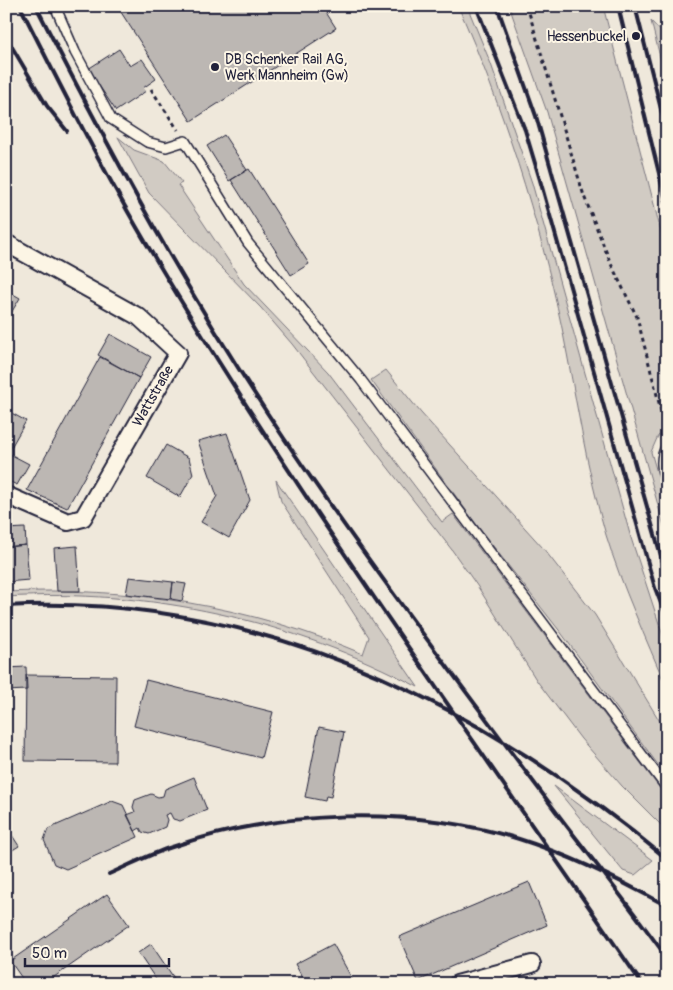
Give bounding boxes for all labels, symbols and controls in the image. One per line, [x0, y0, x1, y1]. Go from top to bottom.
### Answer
place label: Hessenbuckel [547, 28, 626, 45]
marker: Hessenbuckel [630, 30, 642, 42]
place label: DB Schenker Rail AG, Werk Mannheim (Gw) [225, 51, 349, 84]
marker: DB Schenker Rail AG, Werk Mannheim (Gw) [209, 61, 221, 73]
street label: Wattstraße [129, 363, 177, 429]
scale bar [25, 935, 169, 967]
text: 50 m [32, 944, 67, 963]

